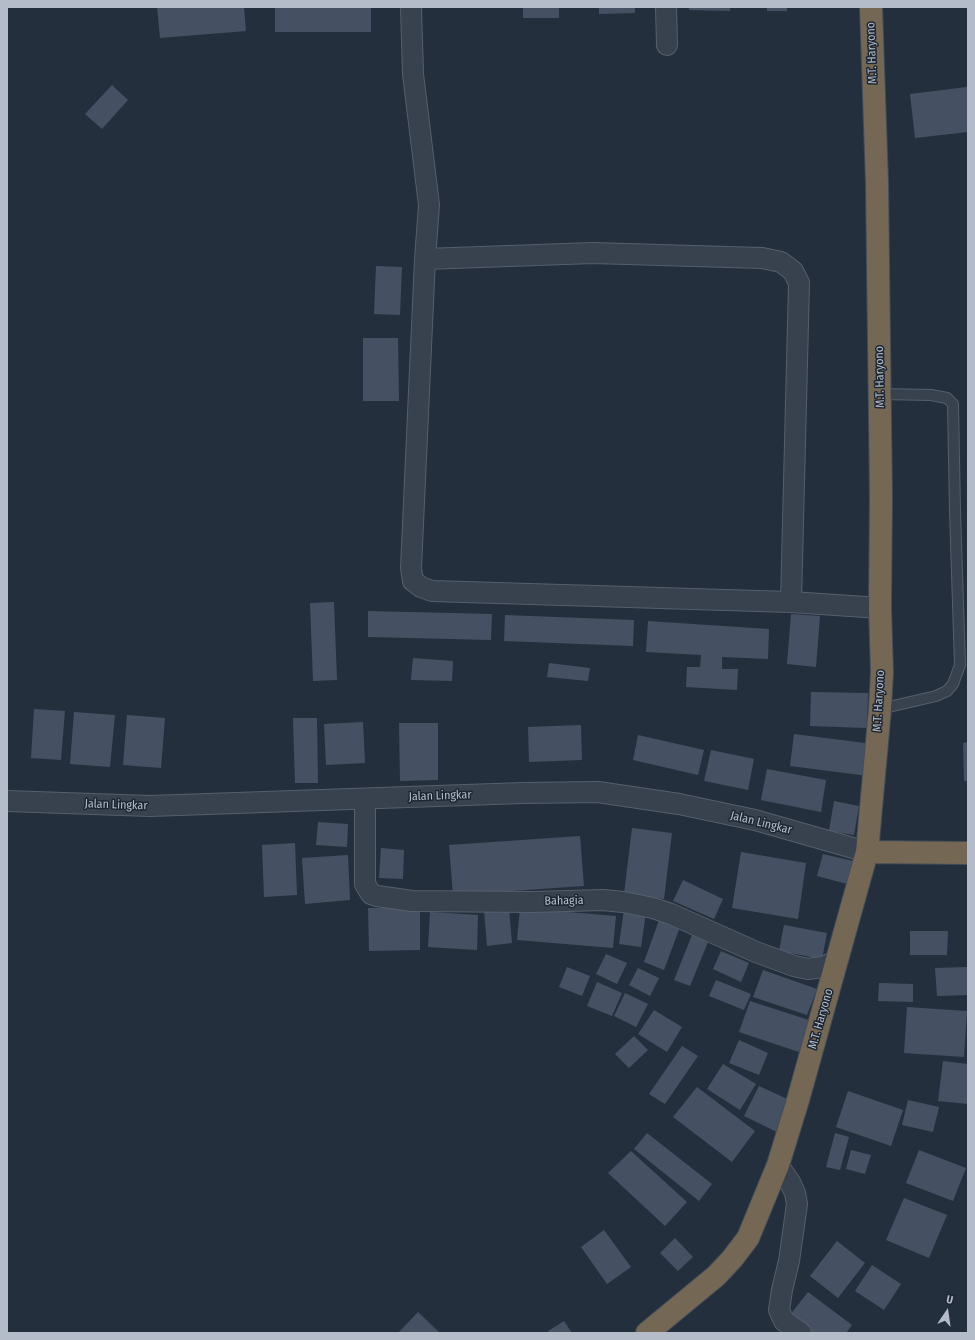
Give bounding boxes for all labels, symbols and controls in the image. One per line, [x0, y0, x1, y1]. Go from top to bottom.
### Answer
street label: M.T. Haryono [864, 22, 880, 84]
street label: M.T. Haryono [872, 346, 888, 408]
street label: M.T. Haryono [870, 670, 888, 732]
street label: Jalan Lingkar [408, 788, 472, 804]
street label: Jalan Lingkar [84, 797, 148, 813]
street label: Jalan Lingkar [729, 808, 793, 838]
street label: Bahagia [544, 893, 584, 909]
street label: M.T. Haryono [806, 987, 836, 1051]
north arrow [927, 1292, 967, 1332]
text: U [945, 1293, 954, 1307]

